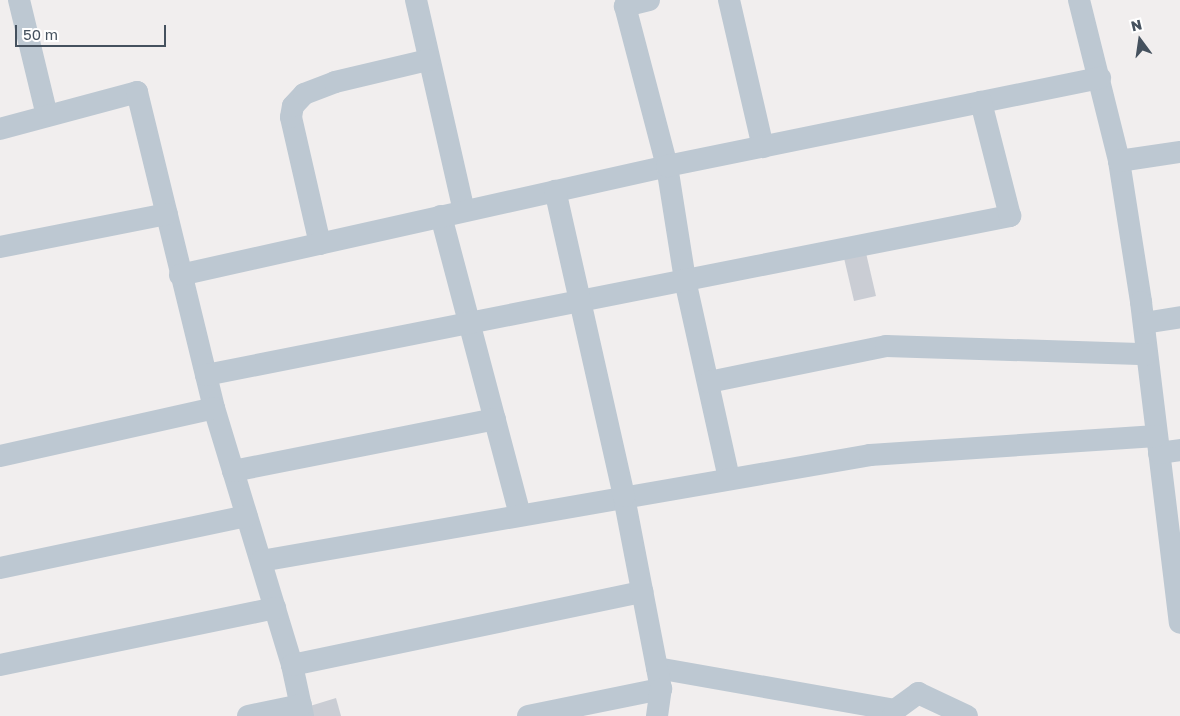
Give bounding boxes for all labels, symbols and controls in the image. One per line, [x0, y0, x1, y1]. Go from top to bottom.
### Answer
scale bar [18, 15, 169, 47]
north arrow [1115, 15, 1165, 65]
text: N [1129, 15, 1143, 34]
text: 50 m [23, 25, 58, 43]

